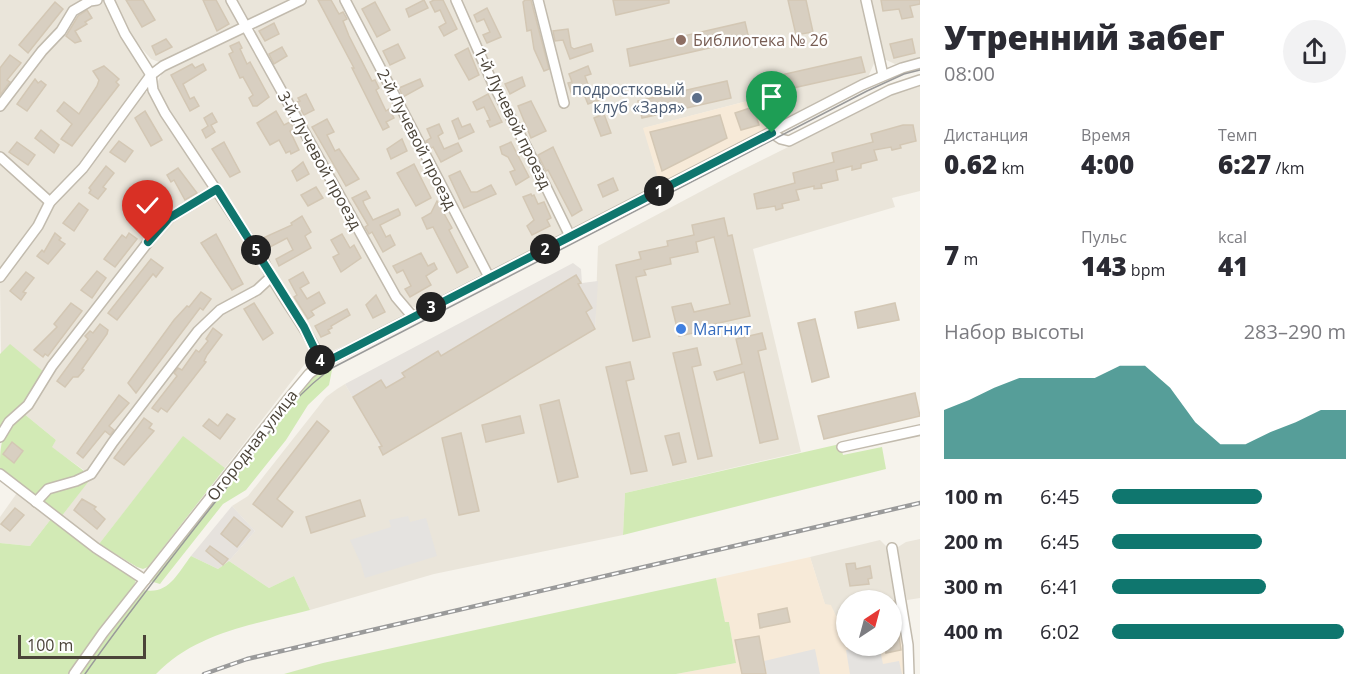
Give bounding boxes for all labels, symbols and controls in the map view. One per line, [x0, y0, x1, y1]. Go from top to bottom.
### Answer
text: Утренний забег [944, 15, 1225, 60]
button: share [1283, 20, 1346, 83]
place label: Библиотека № 26 [693, 29, 828, 51]
marker: Библиотека № 26 [674, 33, 688, 47]
street label: 1-й Лучевой проезд [469, 44, 557, 192]
text: 08:00 [944, 60, 995, 87]
street label: 2-й Лучевой проезд [372, 65, 462, 213]
pin [746, 71, 797, 133]
place label: подростковый клуб «Заря» [572, 78, 685, 118]
icon: arrive [755, 80, 788, 113]
street label: 3-й Лучевой проезд [273, 87, 367, 233]
marker: подростковый клуб «Заря» [690, 91, 704, 105]
text: Дистанция [944, 124, 1028, 146]
text: Время [1081, 124, 1131, 146]
text: Темп [1218, 124, 1257, 146]
text: 0.62 [944, 146, 997, 182]
text: 4:00 [1081, 146, 1134, 182]
text: 6:27 [1218, 146, 1271, 182]
text: km [997, 157, 1025, 179]
text: /km [1271, 157, 1304, 179]
pin: 1 [644, 176, 674, 206]
pin [122, 180, 173, 242]
text: 1 [654, 180, 664, 202]
icon: check [131, 189, 164, 222]
text: Пульс [1081, 226, 1127, 248]
text: kcal [1218, 226, 1247, 248]
pin: 2 [530, 234, 560, 264]
pin: 5 [241, 235, 271, 265]
text: 7 [944, 237, 959, 273]
text: 2 [540, 238, 550, 260]
text: 5 [251, 239, 261, 261]
text: m [959, 248, 978, 270]
text: 143 [1081, 248, 1127, 284]
text: 41 [1218, 248, 1248, 284]
text: bpm [1127, 259, 1165, 281]
pin: 3 [416, 292, 446, 322]
text: 3 [426, 296, 436, 318]
place label: Магнит [693, 318, 751, 340]
text: Набор высоты [944, 318, 1084, 345]
text: 283–290 m [1244, 318, 1346, 345]
marker: Магнит [674, 322, 688, 336]
pin: 4 [305, 345, 335, 375]
text: 4 [315, 349, 325, 371]
street label: Огородная улица [202, 385, 302, 505]
text: 100 m [944, 483, 1003, 510]
text: 6:45 [1040, 483, 1080, 510]
text: 200 m [944, 528, 1003, 555]
text: 6:45 [1040, 528, 1080, 555]
text: 300 m [944, 573, 1003, 600]
text: 6:41 [1040, 573, 1080, 600]
north arrow [836, 590, 902, 656]
map controls [836, 590, 902, 656]
text: 400 m [944, 618, 1003, 645]
text: 6:02 [1040, 618, 1080, 645]
scale bar [18, 632, 146, 660]
text: 100 m [27, 634, 73, 656]

